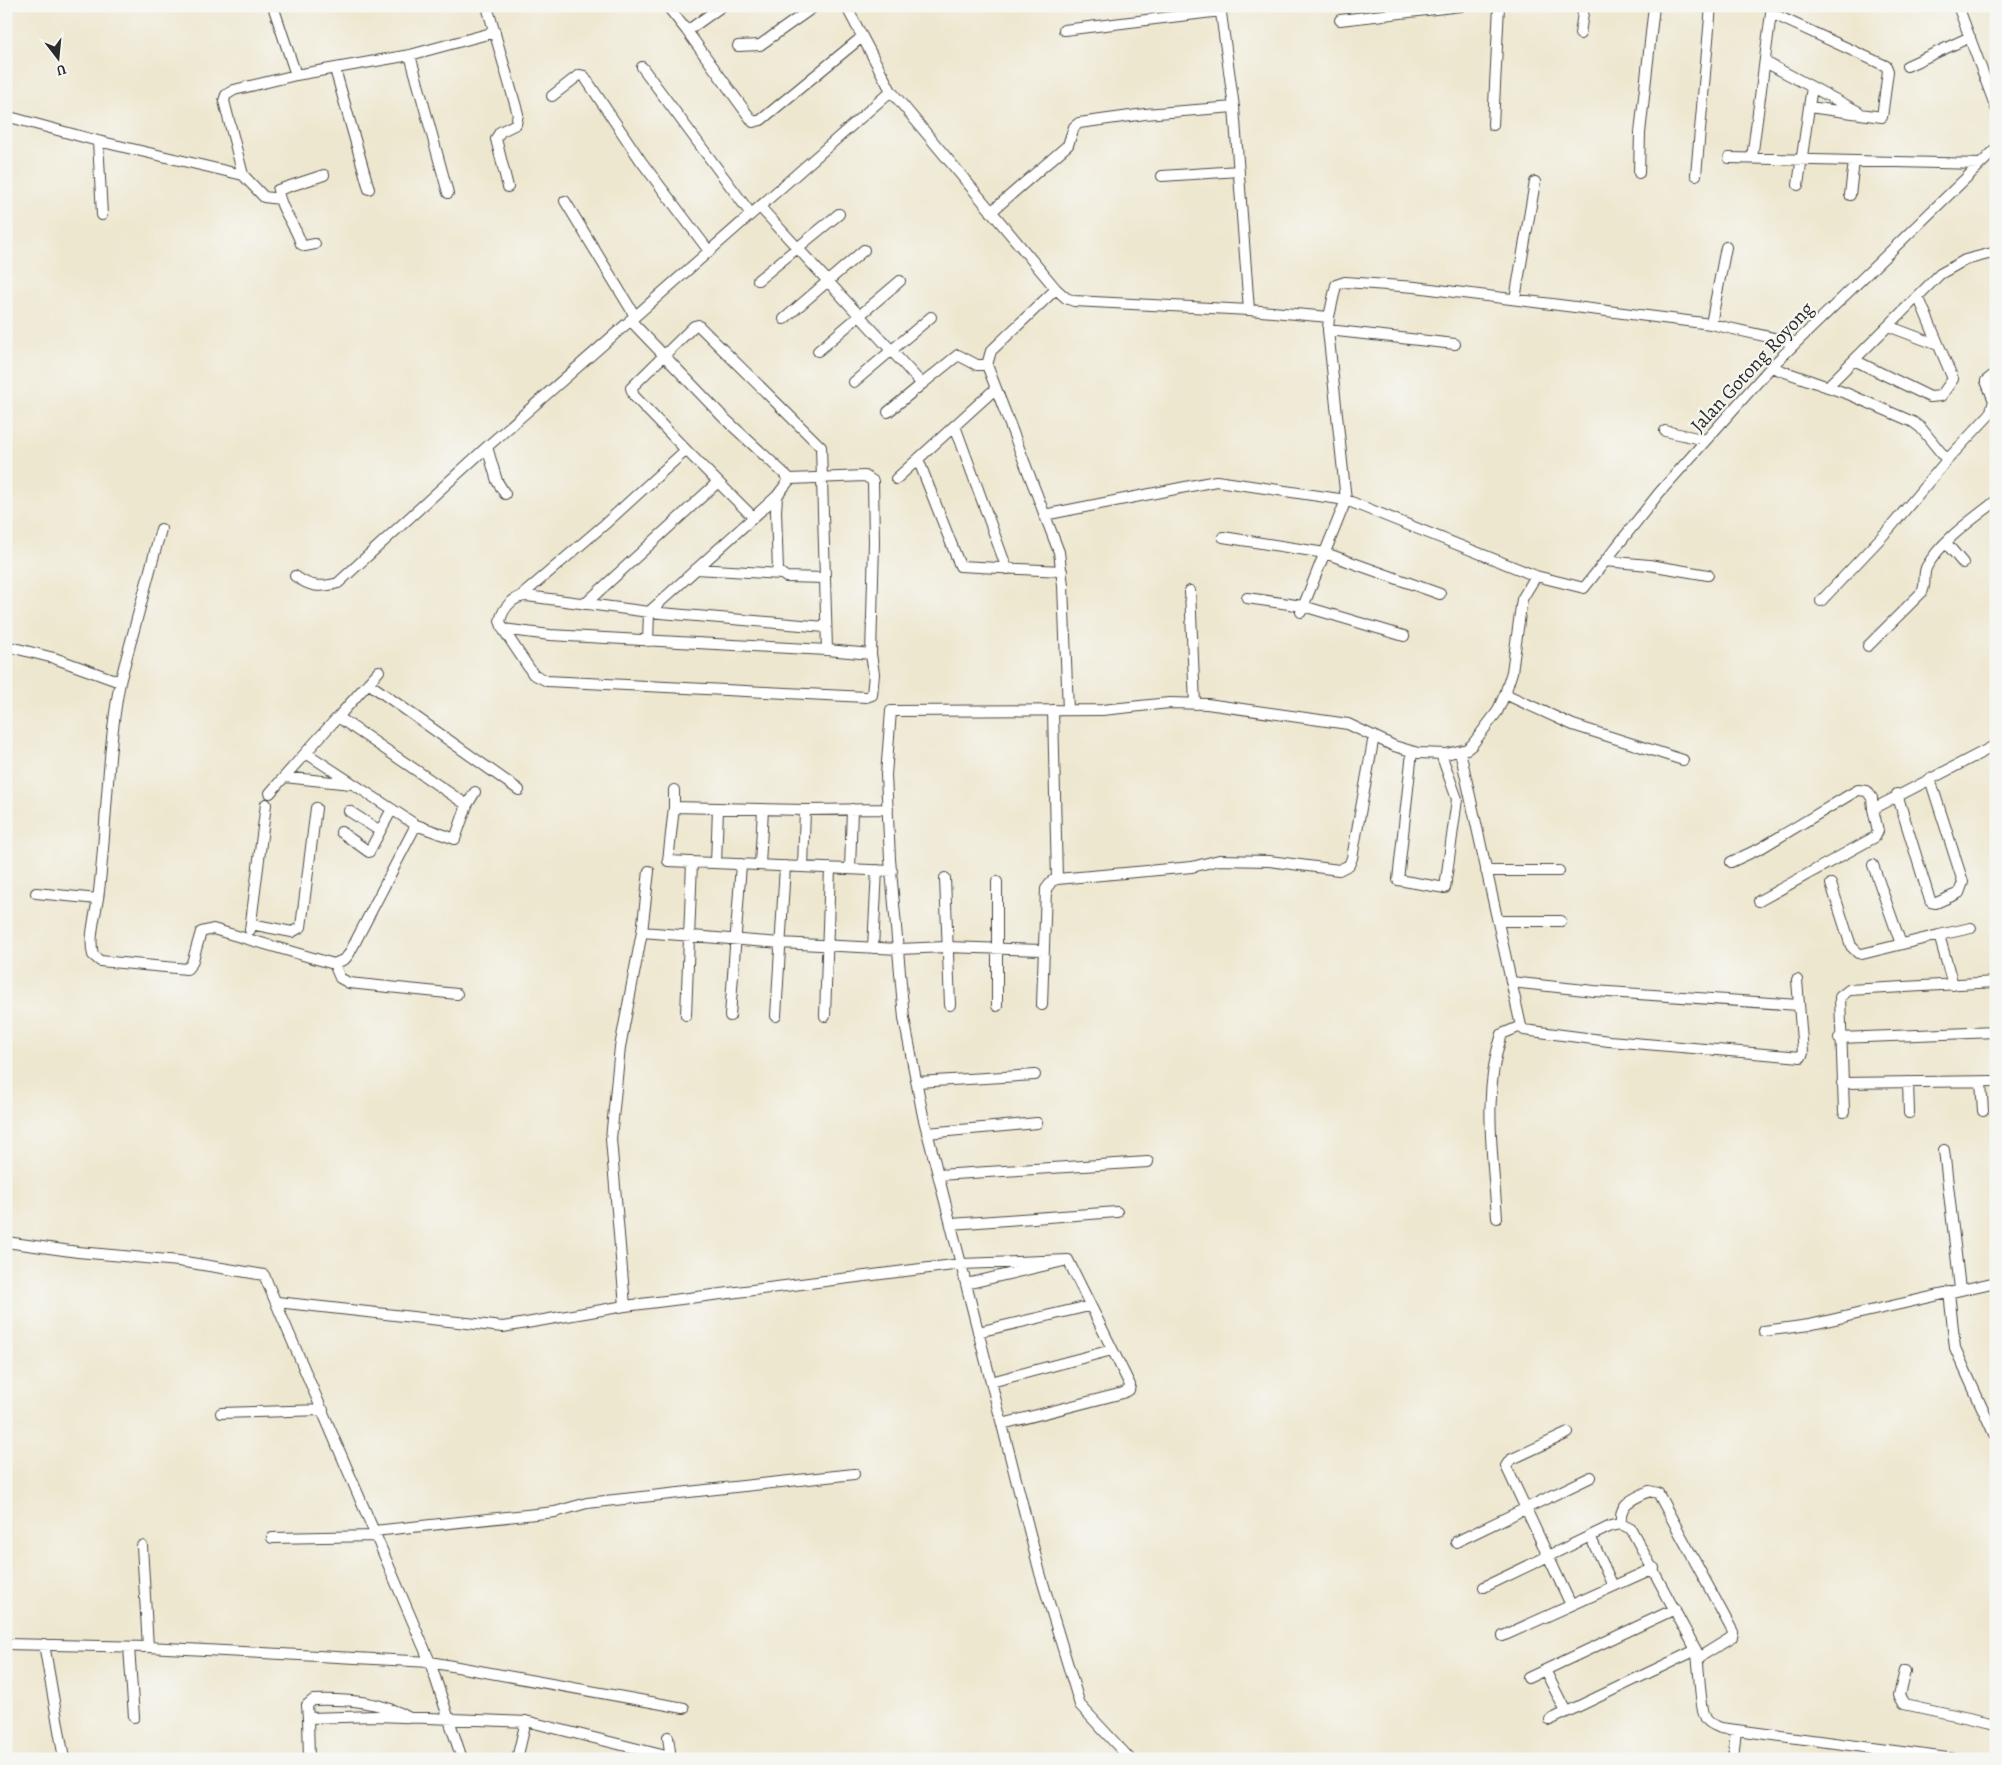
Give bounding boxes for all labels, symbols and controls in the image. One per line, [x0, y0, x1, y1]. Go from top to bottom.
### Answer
north arrow [32, 32, 82, 82]
text: U [54, 60, 68, 80]
street label: Jalan Gotong Royong [1684, 296, 1820, 438]

